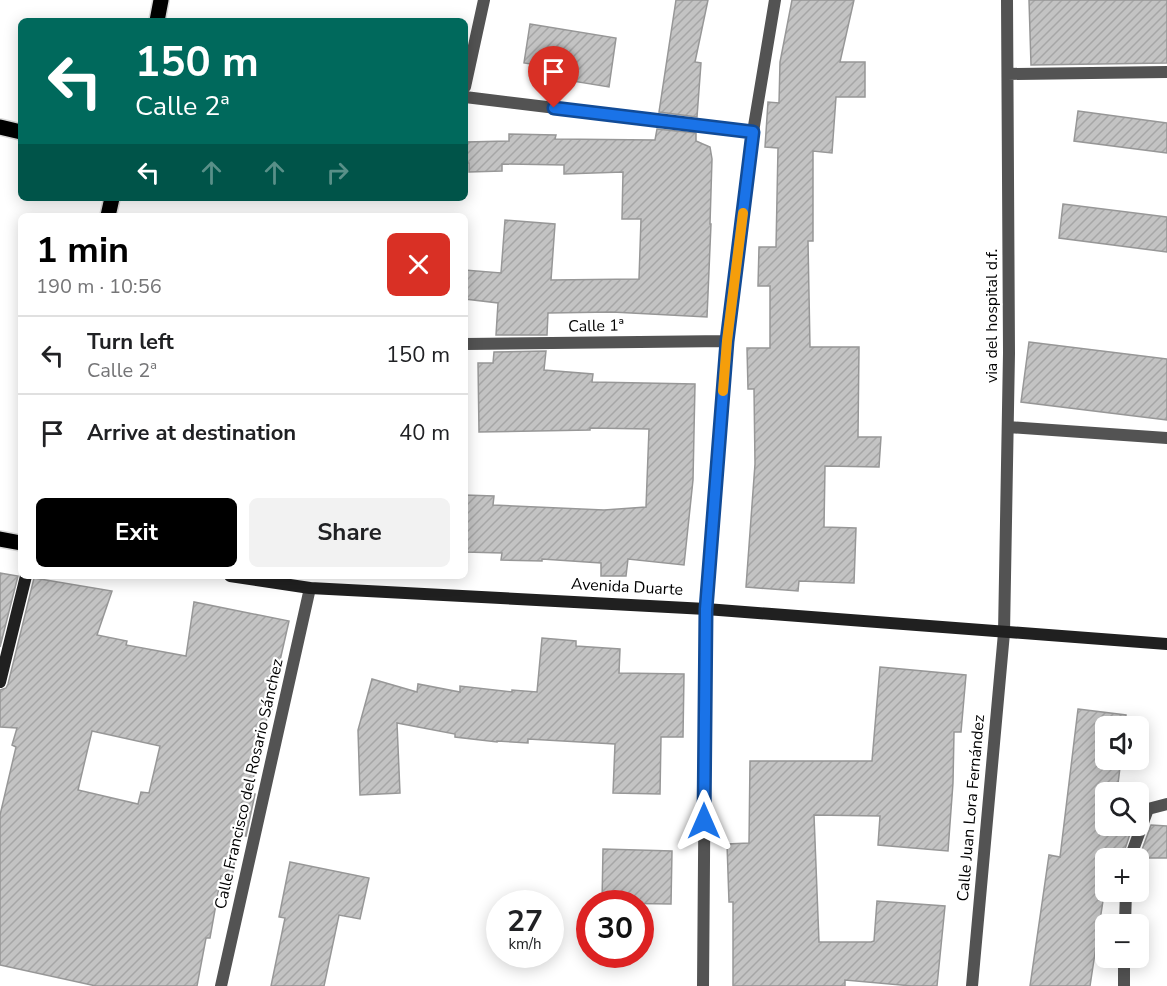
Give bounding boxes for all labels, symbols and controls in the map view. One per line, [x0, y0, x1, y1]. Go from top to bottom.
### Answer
text: 150 m [135, 34, 259, 91]
icon: left [36, 42, 114, 120]
pin [528, 46, 579, 108]
icon: arrive [537, 55, 570, 88]
text: Calle 2ª [135, 88, 229, 125]
icon: left [132, 156, 165, 189]
icon: ahead [195, 156, 228, 189]
icon: ahead [258, 156, 291, 189]
icon: right [321, 156, 354, 189]
text: 1 min [36, 226, 129, 275]
button: close [387, 233, 450, 296]
street label: via del hospital d.f. [981, 249, 1003, 383]
text: 190 m · 10:56 [36, 273, 162, 300]
street label: Calle 1ª [568, 315, 624, 337]
text: Turn left [87, 327, 174, 357]
icon: left [36, 339, 69, 372]
text: 150 m [386, 340, 450, 370]
text: Calle 2ª [87, 357, 157, 384]
icon: arrive [36, 417, 69, 450]
text: Arrive at destination [87, 418, 296, 448]
text: 40 m [399, 418, 450, 448]
button: Exit [36, 498, 237, 567]
button: Share [249, 498, 450, 567]
street label: Avenida Duarte [570, 573, 684, 601]
street label: Calle Francisco del Rosario Sánchez [209, 657, 289, 911]
street label: Calle Juan Lora Fernández [952, 714, 990, 902]
map controls [1095, 716, 1149, 968]
button: sound [1095, 716, 1149, 770]
button: search [1095, 782, 1149, 836]
position arrow [672, 789, 736, 853]
button: + [1095, 848, 1149, 902]
speed limit sign: 30 [576, 890, 654, 968]
text: 27 [507, 901, 543, 942]
button: − [1095, 914, 1149, 968]
text: km/h [508, 934, 542, 954]

